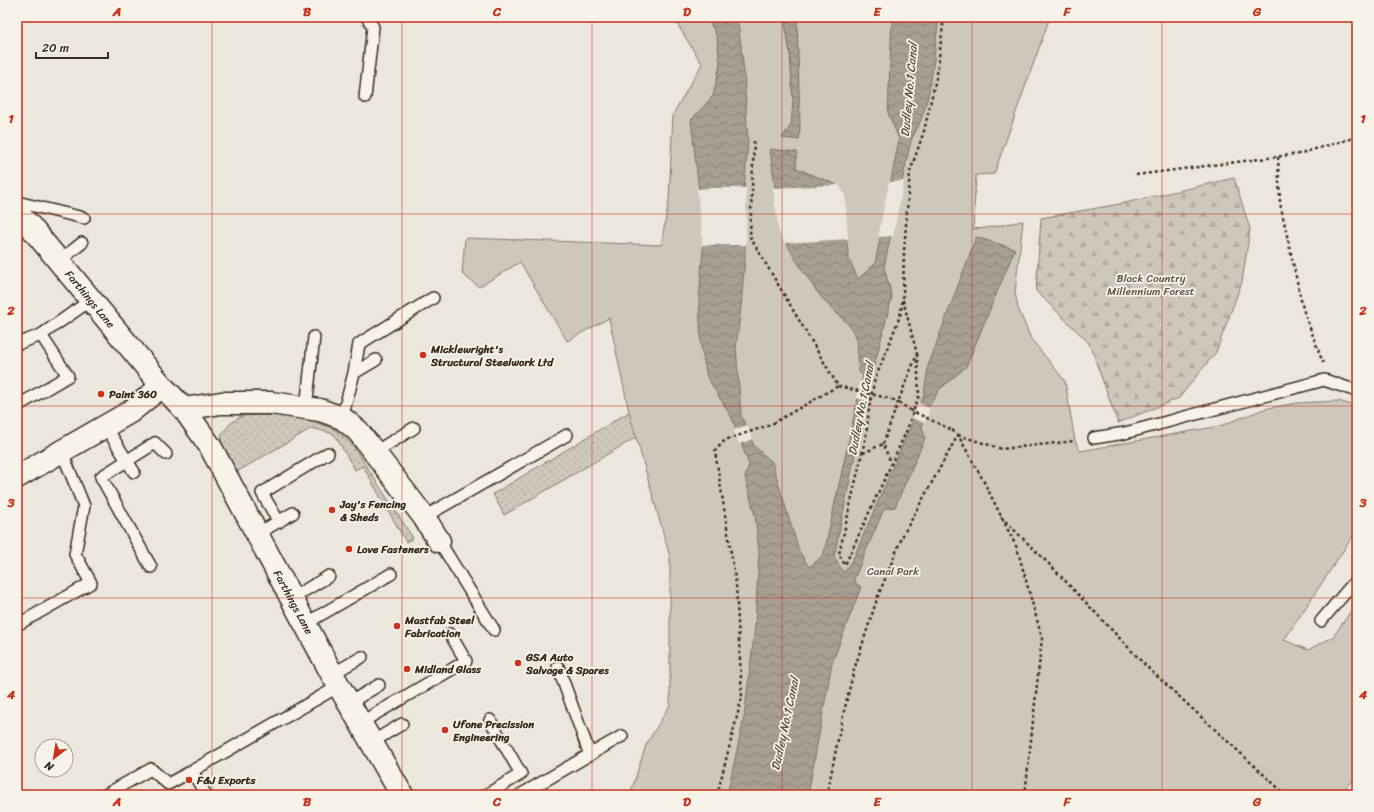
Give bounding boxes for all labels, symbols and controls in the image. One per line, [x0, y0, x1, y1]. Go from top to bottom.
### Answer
text: A [112, 0, 121, 23]
text: B [303, 0, 312, 23]
text: C [492, 0, 502, 23]
text: D [683, 0, 691, 23]
text: E [873, 0, 882, 23]
text: F [1062, 0, 1071, 23]
text: G [1252, 0, 1262, 23]
scale bar [36, 34, 108, 60]
text: 20 m [42, 37, 69, 59]
water label: Dudley No.1 Canal [894, 39, 924, 138]
text: 1 [8, 107, 14, 130]
text: 1 [1360, 107, 1366, 130]
street label: Farthings Lane [60, 266, 120, 333]
park label: Black Country Millennium Forest [1107, 269, 1195, 301]
text: 2 [6, 299, 15, 322]
text: 2 [1358, 299, 1367, 322]
place label: Micklewright's Structural Steelwork Ltd [430, 340, 554, 372]
marker: Micklewright's Structural Steelwork Ltd [418, 350, 428, 360]
water label: Dudley No.1 Canal [841, 358, 881, 457]
place label: Paint 360 [109, 385, 157, 404]
marker: Paint 360 [96, 389, 106, 399]
text: 3 [6, 491, 15, 514]
text: 3 [1358, 491, 1367, 514]
place label: Jay's Fencing & Sheds [339, 495, 407, 527]
marker: Jay's Fencing & Sheds [327, 505, 337, 515]
place label: Love Fasteners [357, 540, 429, 559]
marker: Love Fasteners [344, 544, 354, 554]
park label: Canal Park [867, 562, 919, 581]
street label: Farthings Lane [269, 567, 319, 638]
place label: Mastfab Steel Fabrication [404, 611, 475, 643]
marker: Mastfab Steel Fabrication [392, 621, 402, 631]
place label: GSA Auto Salvage & Spares [525, 648, 609, 680]
marker: GSA Auto Salvage & Spares [513, 658, 523, 668]
place label: Midland Glass [414, 660, 482, 679]
marker: Midland Glass [402, 664, 412, 674]
water label: Dudley No.1 Canal [764, 673, 806, 772]
text: 4 [6, 683, 16, 706]
text: 4 [1358, 683, 1368, 706]
place label: Ufone Precission Engineering [453, 715, 534, 747]
marker: Ufone Precission Engineering [440, 725, 450, 735]
north arrow [34, 738, 74, 778]
text: N [41, 756, 58, 777]
place label: F&J Exports [196, 771, 256, 790]
marker: F&J Exports [184, 775, 194, 785]
text: A [112, 790, 121, 812]
text: B [303, 790, 312, 812]
text: C [492, 790, 502, 812]
text: D [683, 790, 691, 812]
text: E [873, 790, 882, 812]
text: F [1062, 790, 1071, 812]
text: G [1252, 790, 1262, 812]

